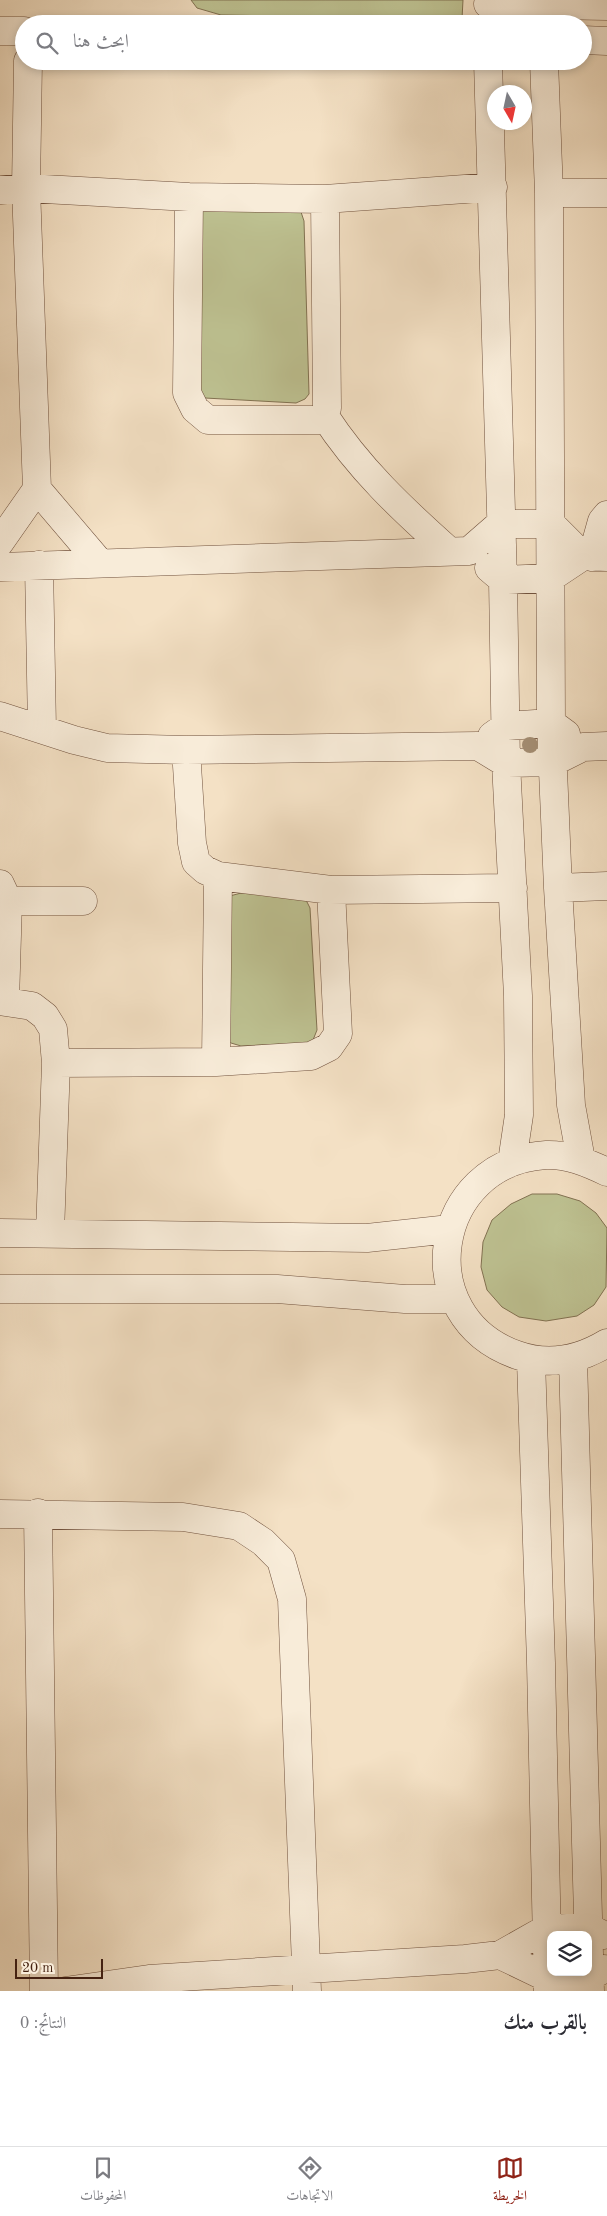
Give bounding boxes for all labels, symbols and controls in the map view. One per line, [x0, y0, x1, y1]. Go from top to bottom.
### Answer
search box [15, 15, 592, 70]
icon: search [33, 29, 61, 57]
text: ابحث هنا [73, 33, 129, 52]
north arrow [487, 85, 532, 130]
map controls [547, 1931, 592, 1976]
button: layers [547, 1931, 592, 1976]
scale bar [15, 1956, 102, 1979]
text: 20 m [22, 1961, 53, 1975]
text: بالقرب منك [504, 2013, 587, 2034]
text: النتائج: 0 [20, 2016, 66, 2032]
tab: المحفوظات [80, 2154, 126, 2209]
tab: الاتجاهات [286, 2154, 333, 2209]
tab: الخريطة [493, 2154, 527, 2209]

